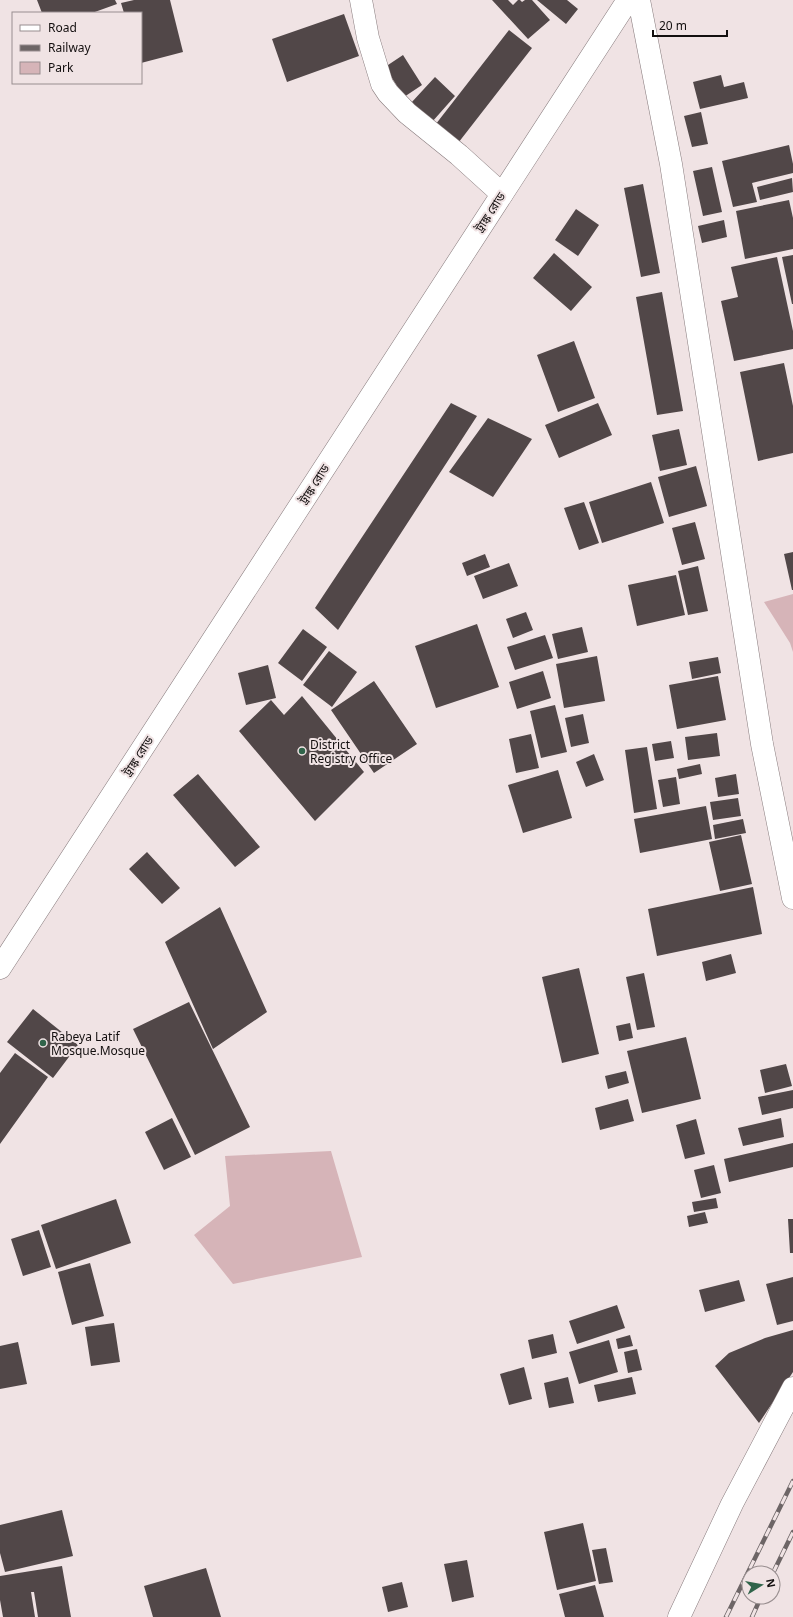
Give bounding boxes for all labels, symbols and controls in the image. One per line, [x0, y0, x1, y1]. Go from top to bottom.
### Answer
legend [12, 12, 142, 84]
scale bar [653, 12, 727, 38]
text: 20 m [659, 17, 687, 34]
text: Road [48, 19, 77, 36]
text: Railway [48, 39, 92, 56]
text: Park [48, 59, 74, 76]
street label: ট্রাঙ্ক রোড [470, 188, 509, 236]
street label: ট্রাঙ্ক রোড [294, 460, 333, 508]
street label: ট্রাঙ্ক রোড [118, 732, 157, 780]
place label: District Registry Office [310, 736, 392, 767]
marker: District Registry Office [297, 746, 307, 756]
place label: Rabeya Latif Mosque.Mosque [51, 1028, 145, 1059]
marker: Rabeya Latif Mosque.Mosque [38, 1038, 48, 1048]
north arrow [741, 1565, 781, 1605]
text: N [763, 1577, 780, 1589]

